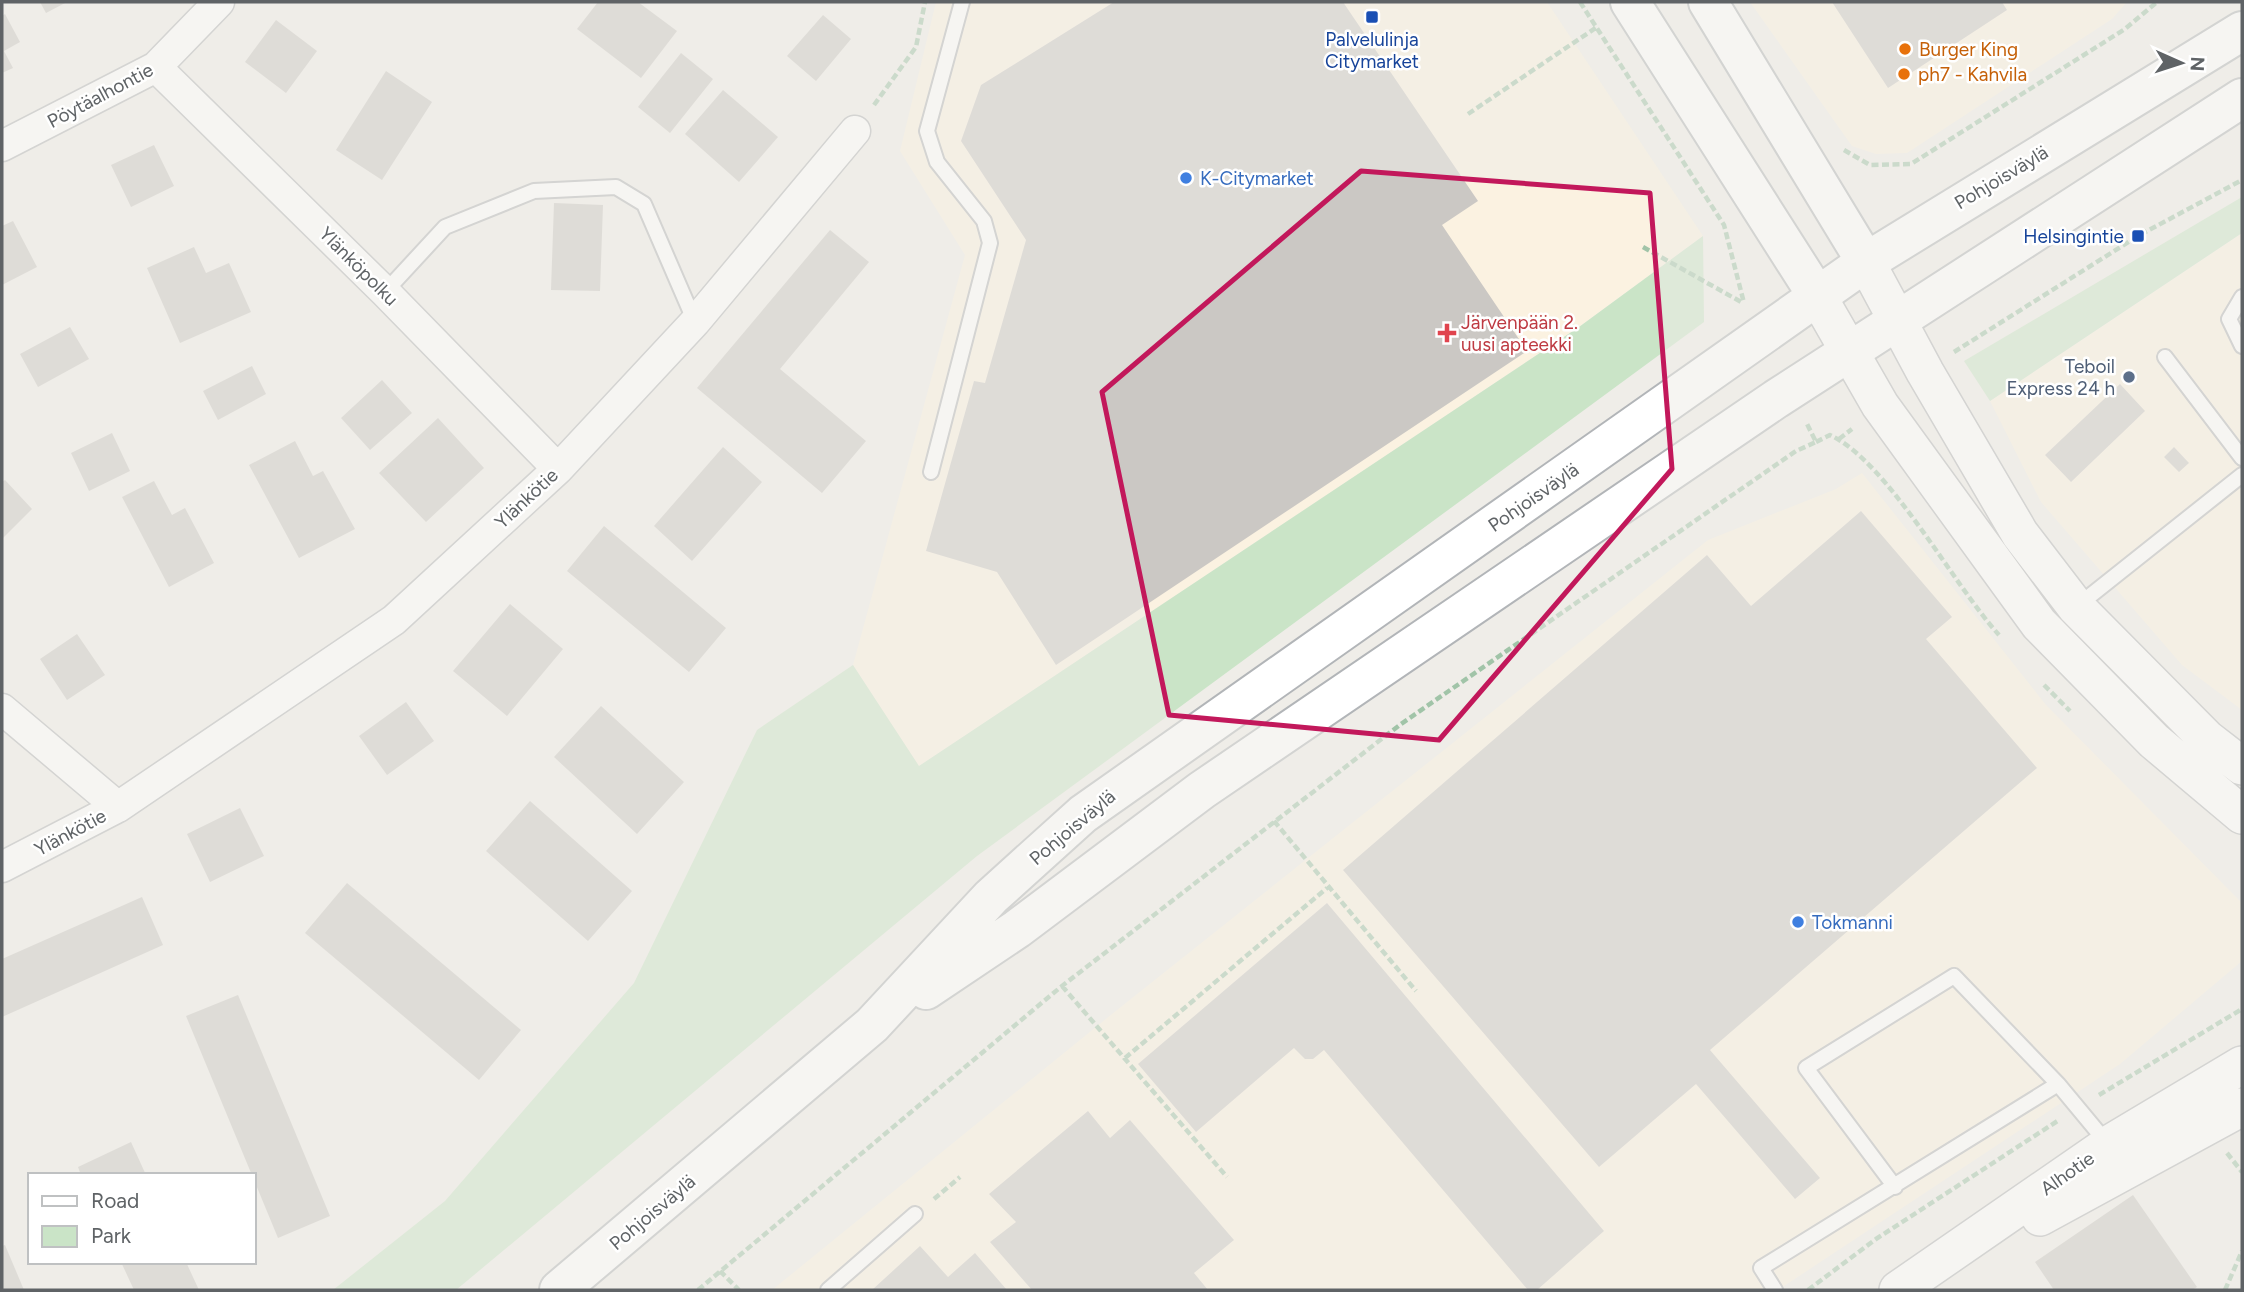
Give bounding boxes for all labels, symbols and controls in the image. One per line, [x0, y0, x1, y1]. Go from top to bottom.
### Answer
marker: Palvelulinja Citymarket [1364, 9, 1380, 25]
place label: Palvelulinja Citymarket [1325, 28, 1419, 73]
north arrow [2146, 28, 2216, 98]
place label: Burger King [1919, 38, 2018, 61]
marker: Burger King [1897, 41, 1913, 57]
text: N [2186, 56, 2209, 72]
street label: Pöytäalhontie [43, 58, 157, 133]
place label: ph7 - Kahvila [1918, 63, 2027, 86]
marker: ph7 - Kahvila [1896, 66, 1912, 82]
street label: Pohjoisväylä [1950, 141, 2052, 214]
place label: K-Citymarket [1200, 167, 1314, 190]
marker: K-Citymarket [1178, 170, 1194, 186]
street label: Ylänköpolku [314, 222, 403, 311]
place label: Helsingintie [2023, 225, 2124, 248]
marker: Helsingintie [2130, 228, 2146, 244]
place label: Järvenpään 2. uusi apteekki [1461, 311, 1578, 356]
marker: Järvenpään 2. uusi apteekki [1439, 325, 1455, 341]
place label: Teboil Express 24 h [2007, 355, 2115, 400]
marker: Teboil Express 24 h [2121, 369, 2137, 385]
street label: Pohjoisväylä [1484, 458, 1583, 537]
street label: Ylänkötie [490, 463, 563, 533]
street label: Pohjoisväylä [1025, 785, 1120, 870]
street label: Ylänkötie [30, 804, 110, 861]
place label: Tokmanni [1812, 911, 1893, 934]
marker: Tokmanni [1790, 914, 1806, 930]
street label: Alhotie [2036, 1147, 2099, 1200]
street label: Pohjoisväylä [605, 1170, 700, 1255]
legend [28, 1173, 256, 1264]
text: Road [91, 1188, 139, 1213]
text: Park [91, 1223, 132, 1248]

